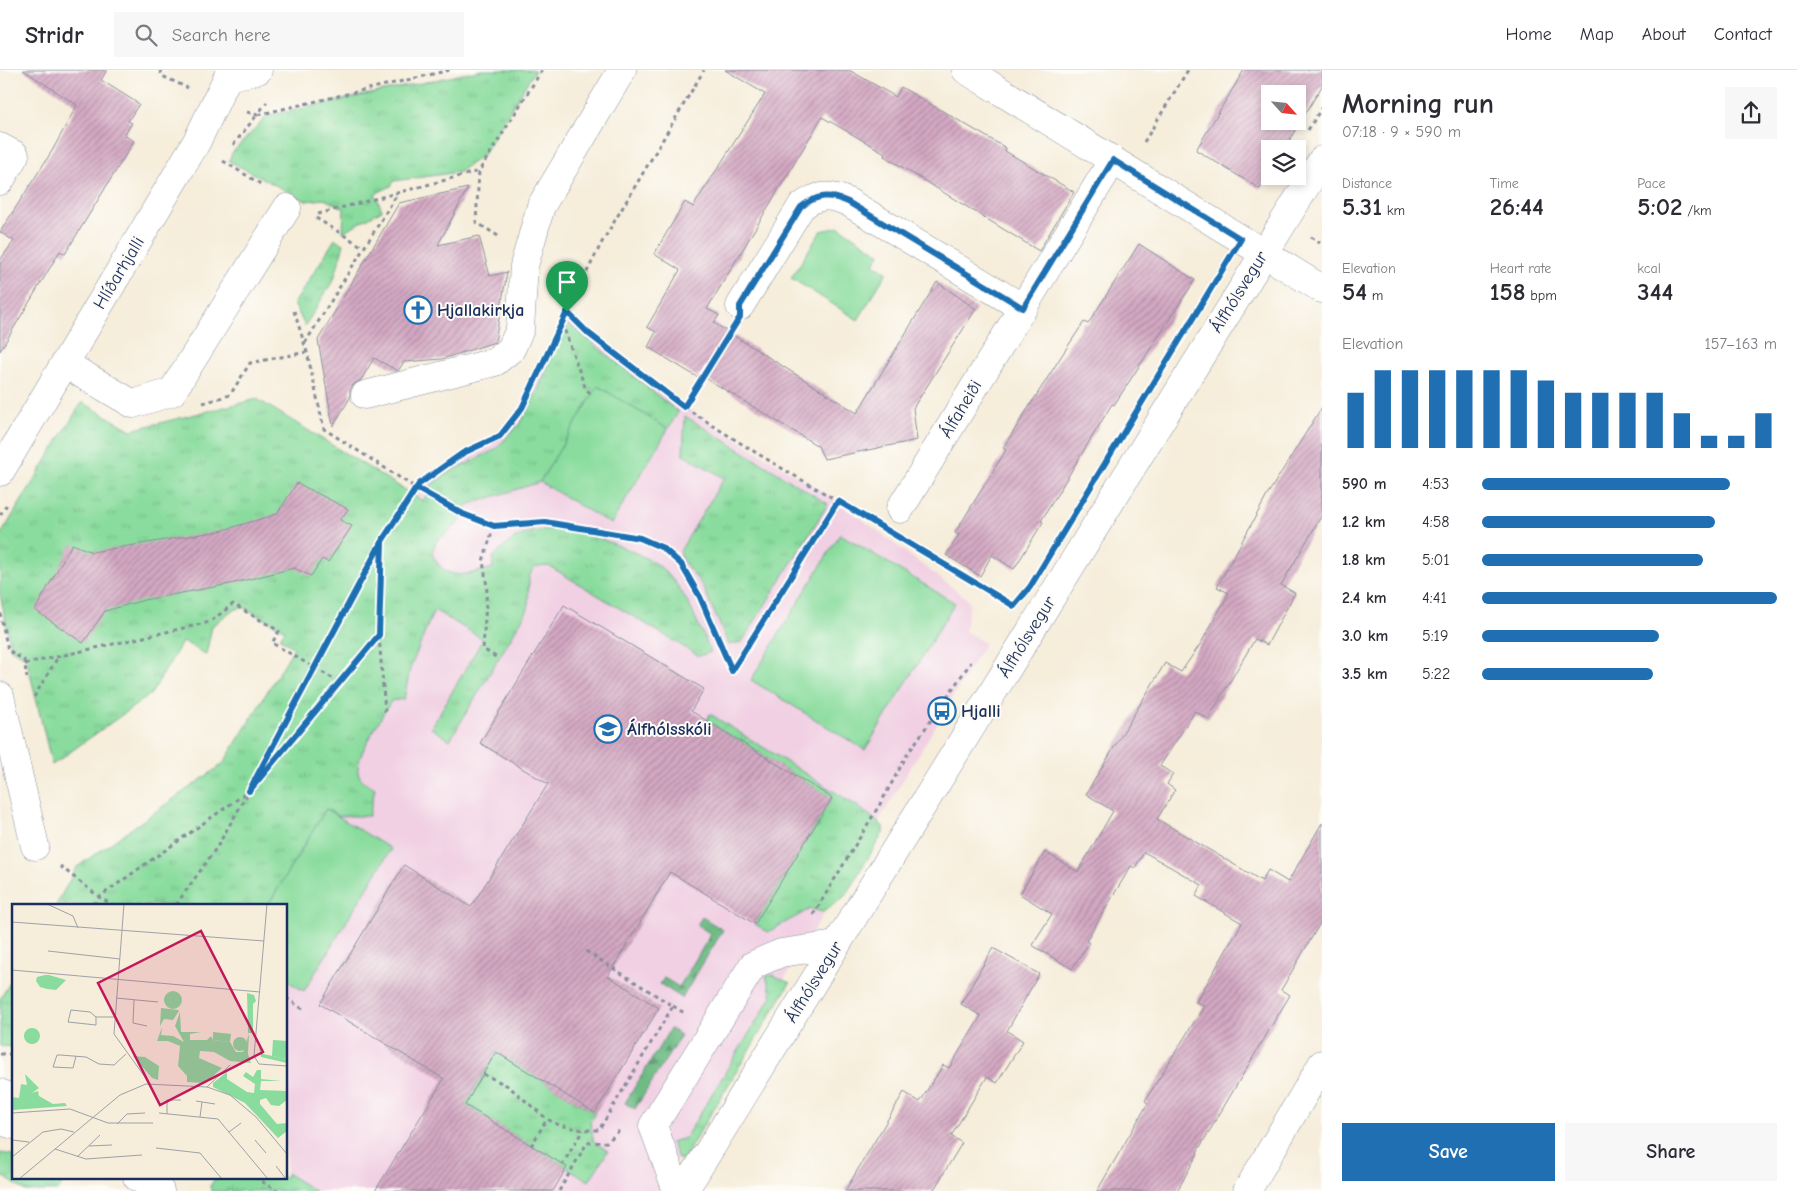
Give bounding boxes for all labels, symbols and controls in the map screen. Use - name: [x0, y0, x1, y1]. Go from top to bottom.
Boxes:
- search box: [114, 12, 464, 57]
- text: Stridr: [25, 21, 84, 49]
- icon: search: [132, 21, 160, 49]
- text: Search here: [172, 24, 271, 46]
- text: Home: [1505, 24, 1552, 45]
- text: Map: [1580, 24, 1614, 45]
- text: About: [1642, 24, 1686, 45]
- text: Contact: [1714, 24, 1772, 45]
- north arrow: [1261, 85, 1306, 130]
- map controls: [1261, 85, 1306, 185]
- button: share: [1725, 87, 1777, 139]
- text: Morning run: [1342, 88, 1494, 120]
- text: 07:18 · 9 × 590 m: [1342, 123, 1461, 141]
- button: layers: [1261, 140, 1306, 185]
- text: Distance: [1342, 175, 1392, 192]
- text: Time: [1490, 175, 1519, 192]
- text: Pace: [1637, 175, 1666, 192]
- text: 5.31: [1342, 192, 1382, 221]
- text: 26:44: [1490, 192, 1544, 221]
- text: 5:02: [1637, 192, 1683, 221]
- text: km: [1382, 202, 1405, 219]
- text: /km: [1683, 202, 1712, 219]
- street label: Hlíðarhjalli: [89, 233, 149, 313]
- street label: Álfhólsvegur: [1205, 246, 1273, 337]
- text: Elevation: [1342, 260, 1396, 277]
- text: Heart rate: [1490, 260, 1551, 277]
- text: kcal: [1637, 260, 1661, 277]
- pin: [546, 261, 588, 312]
- icon: arrive: [553, 268, 581, 296]
- text: 54: [1342, 277, 1367, 306]
- text: 158: [1490, 277, 1526, 306]
- text: 344: [1637, 277, 1673, 306]
- text: m: [1367, 287, 1383, 304]
- text: bpm: [1526, 287, 1557, 304]
- church icon: Hjallakirkja: [403, 295, 433, 325]
- place label: Hjallakirkja: [437, 300, 524, 321]
- text: Elevation: [1342, 335, 1403, 353]
- text: 157–163 m: [1704, 335, 1777, 353]
- street label: Álfaheiði: [935, 376, 986, 442]
- text: 590 m: [1342, 475, 1386, 493]
- text: 4:53: [1422, 475, 1449, 493]
- text: 1.2 km: [1342, 513, 1385, 531]
- text: 4:58: [1422, 513, 1450, 531]
- text: 1.8 km: [1342, 551, 1386, 569]
- text: 5:01: [1422, 551, 1450, 569]
- text: 2.4 km: [1342, 589, 1387, 607]
- text: 4:41: [1422, 589, 1447, 607]
- street label: Álfhólsvegur: [993, 591, 1061, 682]
- text: 3.0 km: [1342, 627, 1388, 645]
- text: 5:19: [1422, 627, 1448, 645]
- text: 3.5 km: [1342, 665, 1388, 683]
- text: 5:22: [1422, 665, 1450, 683]
- bus stop icon: Hjalli: [927, 696, 957, 726]
- place label: Hjalli: [961, 701, 1001, 722]
- school or university icon: Álfhólsskóli: [593, 714, 623, 744]
- place label: Álfhólsskóli: [627, 718, 712, 740]
- inset map: [12, 904, 288, 1178]
- street label: Álfhólsvegur: [780, 936, 848, 1027]
- button: Save: [1342, 1123, 1555, 1181]
- button: Share: [1565, 1123, 1777, 1181]

